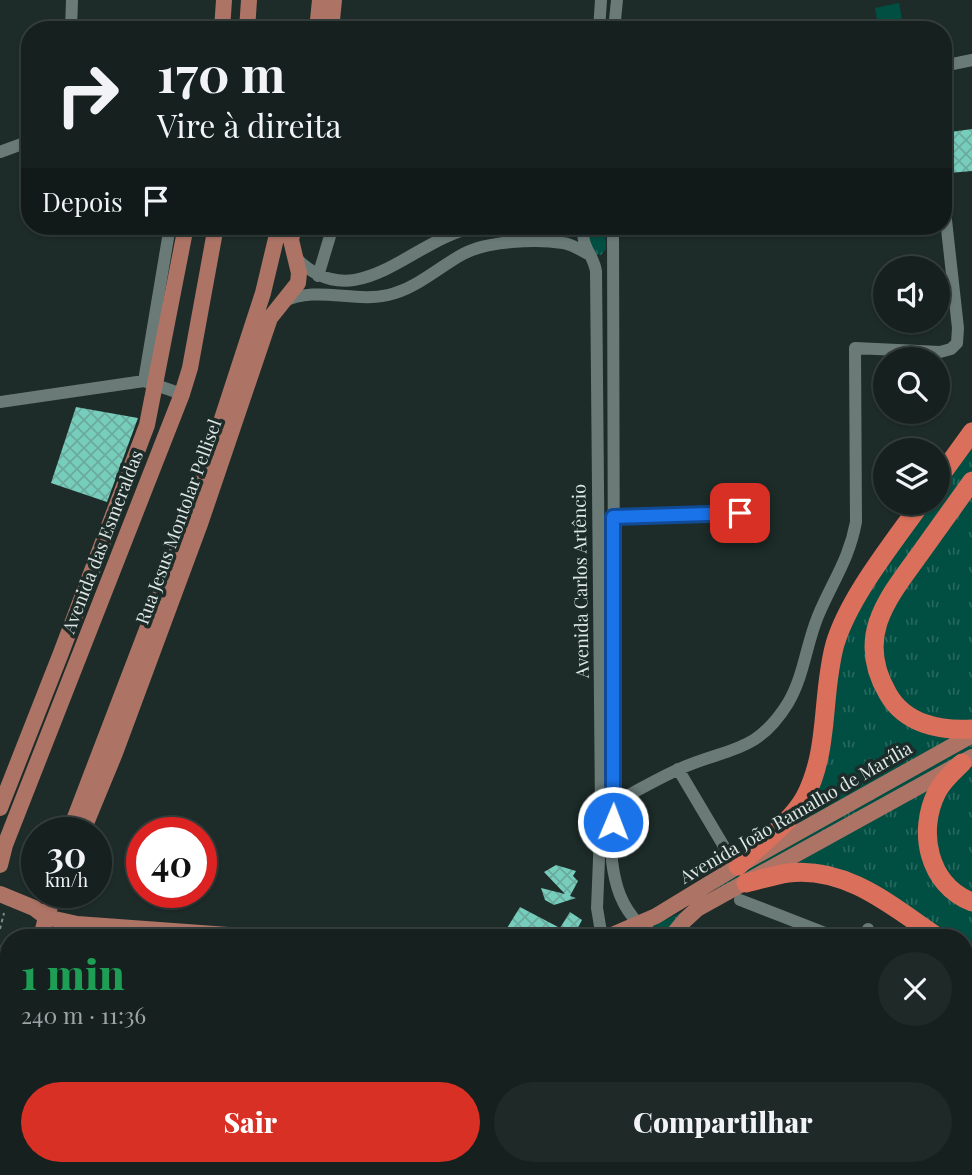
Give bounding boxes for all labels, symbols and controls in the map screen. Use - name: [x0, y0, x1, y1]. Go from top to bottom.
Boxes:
- text: 170 m: [157, 40, 285, 105]
- icon: right: [42, 49, 133, 140]
- text: Vire à direita: [157, 103, 341, 146]
- icon: arrive: [137, 182, 175, 220]
- text: Depois: [42, 184, 123, 219]
- map controls: [873, 256, 950, 515]
- button: sound: [873, 256, 950, 333]
- button: search: [873, 347, 950, 424]
- street label: Rua Jesus Montolar Pellisel: [130, 416, 226, 628]
- button: layers: [873, 438, 950, 515]
- street label: Avenida das Esmeraldas: [56, 447, 148, 638]
- pin: [710, 483, 770, 543]
- street label: Avenida Carlos Artêncio: [566, 484, 594, 679]
- icon: arrive: [721, 494, 759, 532]
- street label: Avenida João Ramalho de Marília: [674, 736, 916, 889]
- position arrow: [576, 785, 650, 859]
- speed limit sign: 40: [126, 817, 217, 908]
- text: 30: [47, 830, 86, 877]
- text: km/h: [45, 868, 88, 892]
- text: 1 min: [21, 945, 125, 1001]
- button: close: [878, 952, 952, 1026]
- text: 240 m · 11:36: [21, 999, 146, 1030]
- button: Sair: [21, 1082, 480, 1162]
- button: Compartilhar: [494, 1082, 952, 1162]

